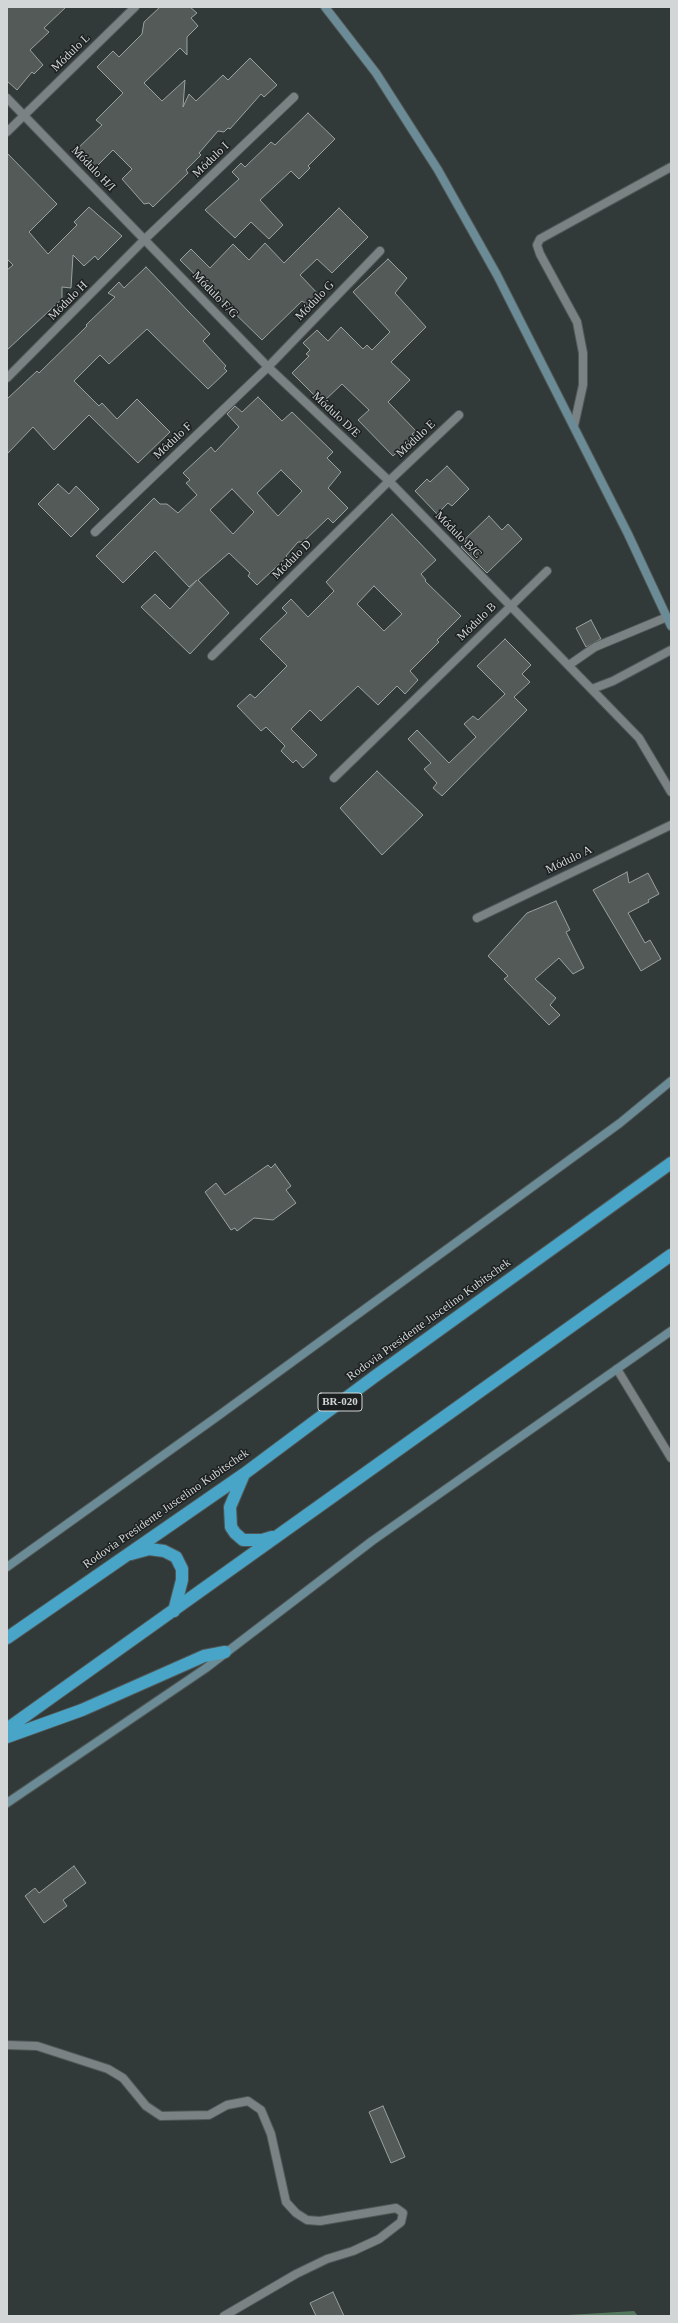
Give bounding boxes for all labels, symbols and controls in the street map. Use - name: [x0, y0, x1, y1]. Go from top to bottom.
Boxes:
- street label: Módulo L: [49, 31, 93, 75]
- street label: Módulo I: [190, 139, 232, 181]
- street label: Módulo H/I: [68, 143, 118, 195]
- street label: Módulo F/G: [189, 269, 241, 321]
- street label: Módulo H: [45, 278, 91, 324]
- street label: Módulo G: [293, 278, 337, 324]
- street label: Módulo D/E: [309, 389, 363, 441]
- street label: Módulo E: [393, 417, 439, 461]
- street label: Módulo F: [151, 419, 195, 463]
- street label: Módulo B/C: [432, 509, 484, 561]
- street label: Módulo D: [269, 537, 315, 583]
- street label: Módulo B: [454, 600, 500, 644]
- street label: Módulo A: [544, 843, 594, 877]
- street label: Rodovia Presidente Juscelino Kubitschek: [344, 1256, 514, 1384]
- road number: BR-020: [318, 1393, 362, 1411]
- street label: Rodovia Presidente Juscelino Kubitschek: [80, 1446, 252, 1572]

